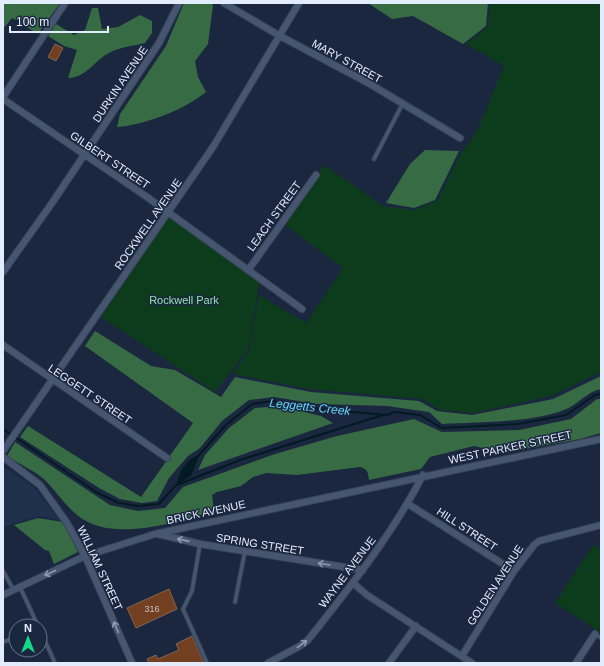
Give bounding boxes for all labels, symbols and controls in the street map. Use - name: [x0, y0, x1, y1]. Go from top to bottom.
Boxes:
- scale bar: [10, 8, 108, 34]
- text: 100 m: [16, 15, 49, 29]
- street label: MARY STREET: [310, 37, 384, 85]
- street label: DURKIN AVENUE: [90, 44, 150, 124]
- street label: GILBERT STREET: [68, 129, 152, 191]
- street label: ROCKWELL AVENUE: [112, 176, 184, 272]
- street label: LEACH STREET: [245, 179, 303, 253]
- park label: Rockwell Park: [149, 294, 219, 306]
- street label: LEGGETT STREET: [46, 362, 134, 426]
- water label: Leggetts Creek: [269, 396, 352, 418]
- street label: WEST PARKER STREET: [447, 428, 573, 466]
- street label: BRICK AVENUE: [165, 498, 247, 526]
- street label: HILL STREET: [435, 505, 500, 553]
- street label: WILLIAM STREET: [75, 524, 125, 612]
- street label: SPRING STREET: [215, 531, 305, 557]
- street label: WAYNE AVENUE: [316, 534, 378, 610]
- one-way arrow: [176, 536, 189, 544]
- street label: GOLDEN AVENUE: [465, 543, 525, 627]
- one-way arrow: [318, 560, 331, 568]
- one-way arrow: [44, 570, 56, 577]
- house number: 316: [144, 604, 160, 614]
- north arrow: [8, 618, 48, 658]
- text: N: [24, 622, 32, 634]
- one-way arrow: [112, 622, 120, 634]
- one-way arrow: [297, 640, 308, 648]

